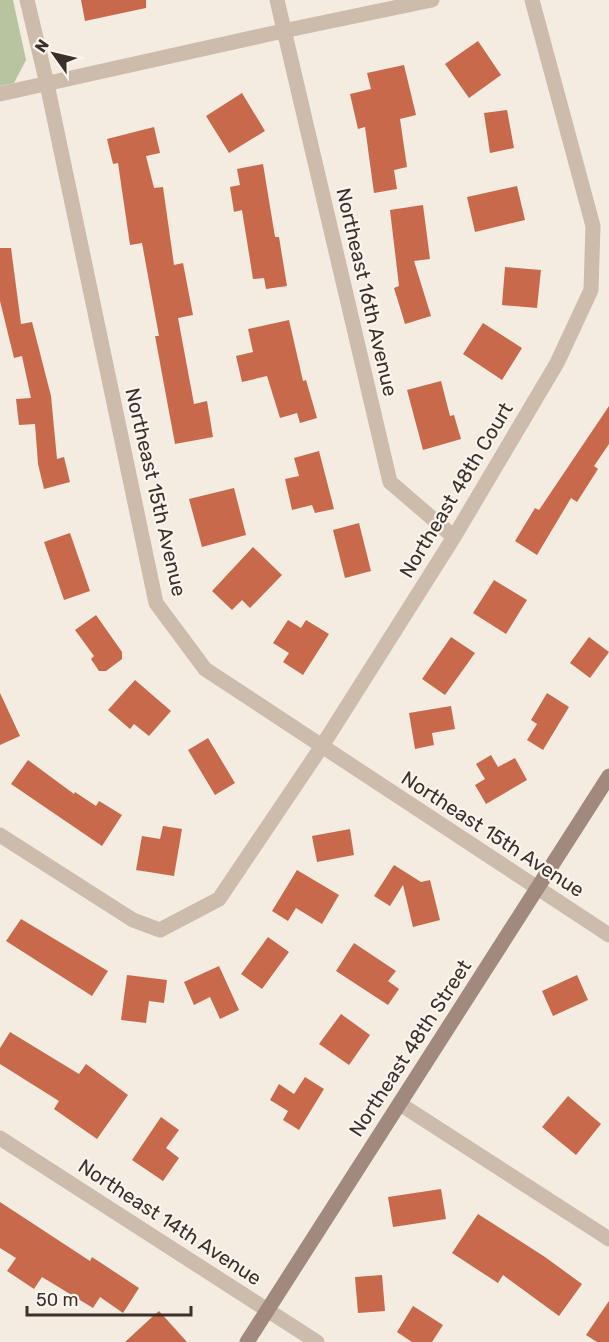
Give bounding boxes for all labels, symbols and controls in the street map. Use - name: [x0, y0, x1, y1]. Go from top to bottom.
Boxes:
- north arrow: [24, 24, 84, 84]
- text: N: [31, 36, 53, 56]
- street label: Northeast 16th Avenue: [331, 185, 403, 399]
- street label: Northeast 15th Avenue: [120, 386, 192, 598]
- street label: Northeast 48th Court: [394, 398, 518, 582]
- street label: Northeast 15th Avenue: [397, 766, 589, 902]
- street label: Northeast 48th Street: [344, 955, 476, 1141]
- street label: Northeast 14th Avenue: [74, 1154, 266, 1290]
- scale bar: [27, 1279, 190, 1317]
- text: 50 m: [36, 1289, 79, 1311]

